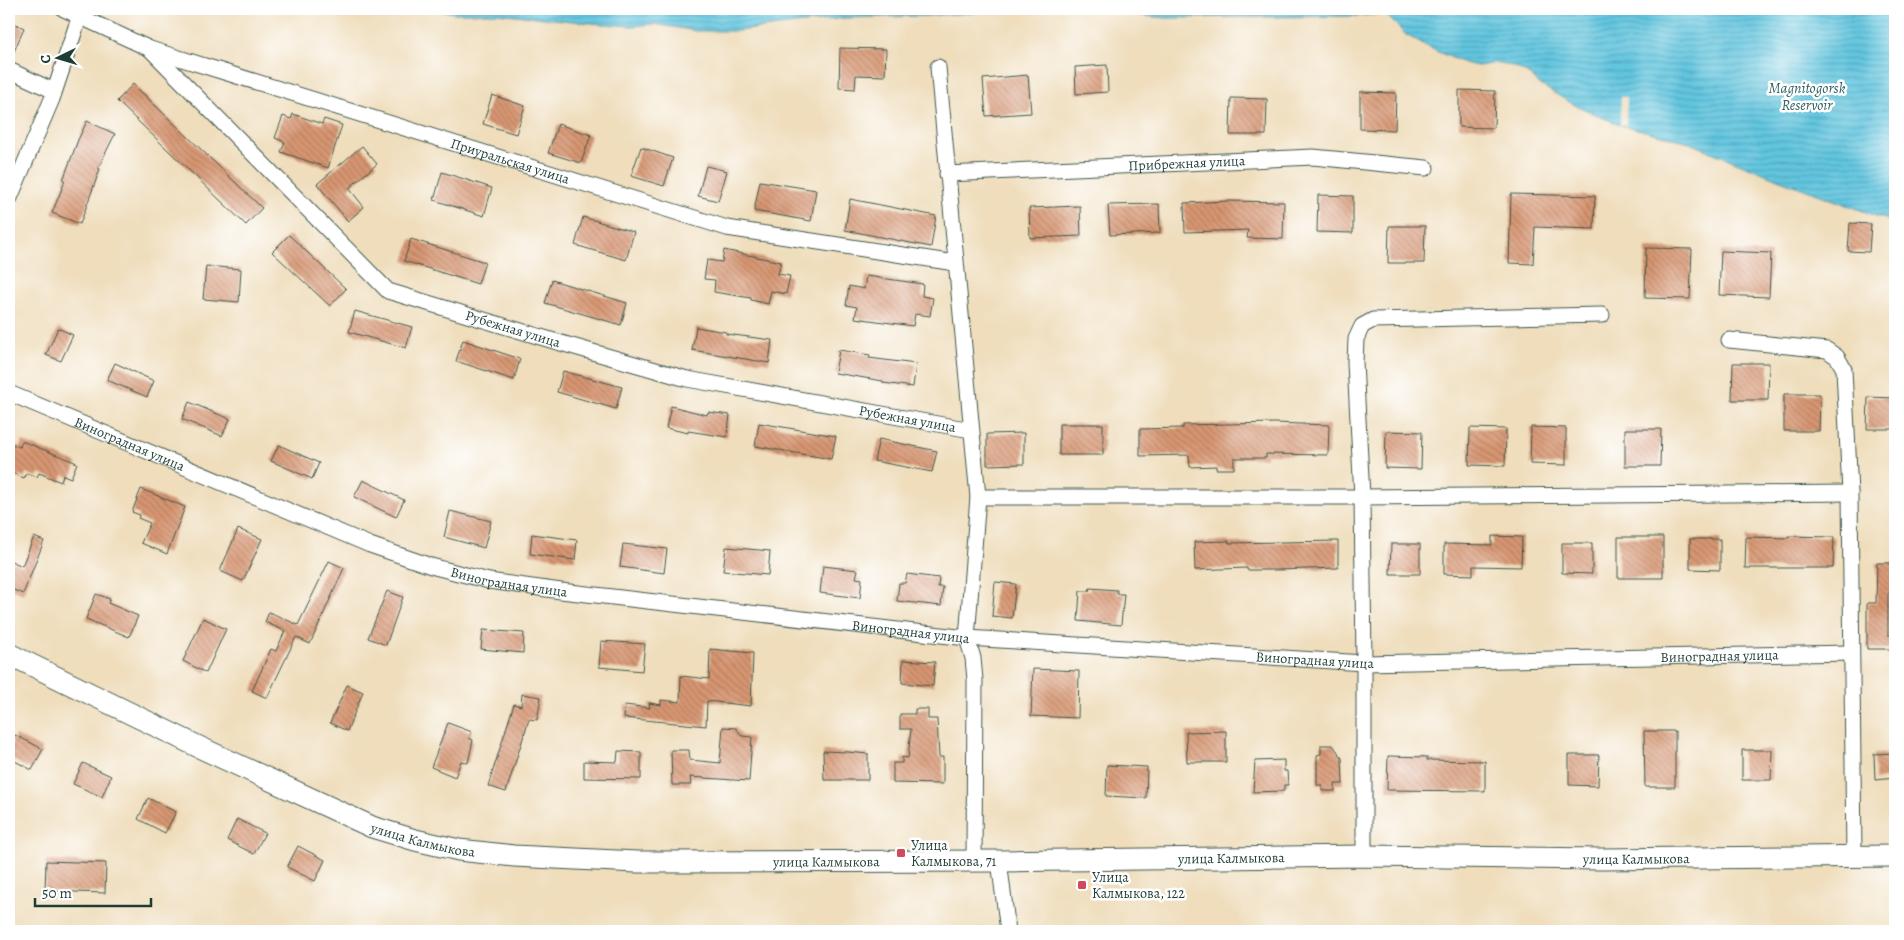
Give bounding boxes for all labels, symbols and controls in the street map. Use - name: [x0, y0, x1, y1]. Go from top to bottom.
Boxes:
- north arrow: [32, 32, 82, 82]
- text: С: [36, 54, 55, 64]
- water label: Magnitogorsk Reservoir: [1769, 78, 1846, 115]
- street label: Приуральская улица: [448, 134, 572, 189]
- street label: Прибрежная улица: [1128, 151, 1246, 176]
- street label: Рубежная улица: [463, 306, 563, 352]
- street label: Рубежная улица: [857, 401, 958, 437]
- street label: Виноградная улица: [71, 413, 188, 476]
- street label: Виноградная улица: [449, 562, 569, 602]
- street label: Виноградная улица: [851, 616, 971, 648]
- street label: Виноградная улица: [1660, 645, 1779, 667]
- street label: Виноградная улица: [1255, 647, 1375, 673]
- street label: улица Калмыкова: [368, 818, 477, 862]
- place label: Улица Калмыкова, 71: [911, 836, 997, 871]
- marker: Улица Калмыкова, 71: [895, 847, 907, 859]
- street label: улица Калмыкова: [1177, 848, 1285, 869]
- street label: улица Калмыкова: [1582, 849, 1690, 869]
- street label: улица Калмыкова: [772, 852, 880, 872]
- place label: Улица Калмыкова, 122: [1092, 868, 1185, 903]
- scale bar: [35, 875, 151, 907]
- marker: Улица Калмыкова, 122: [1076, 879, 1088, 891]
- text: 50 m: [42, 883, 72, 903]

